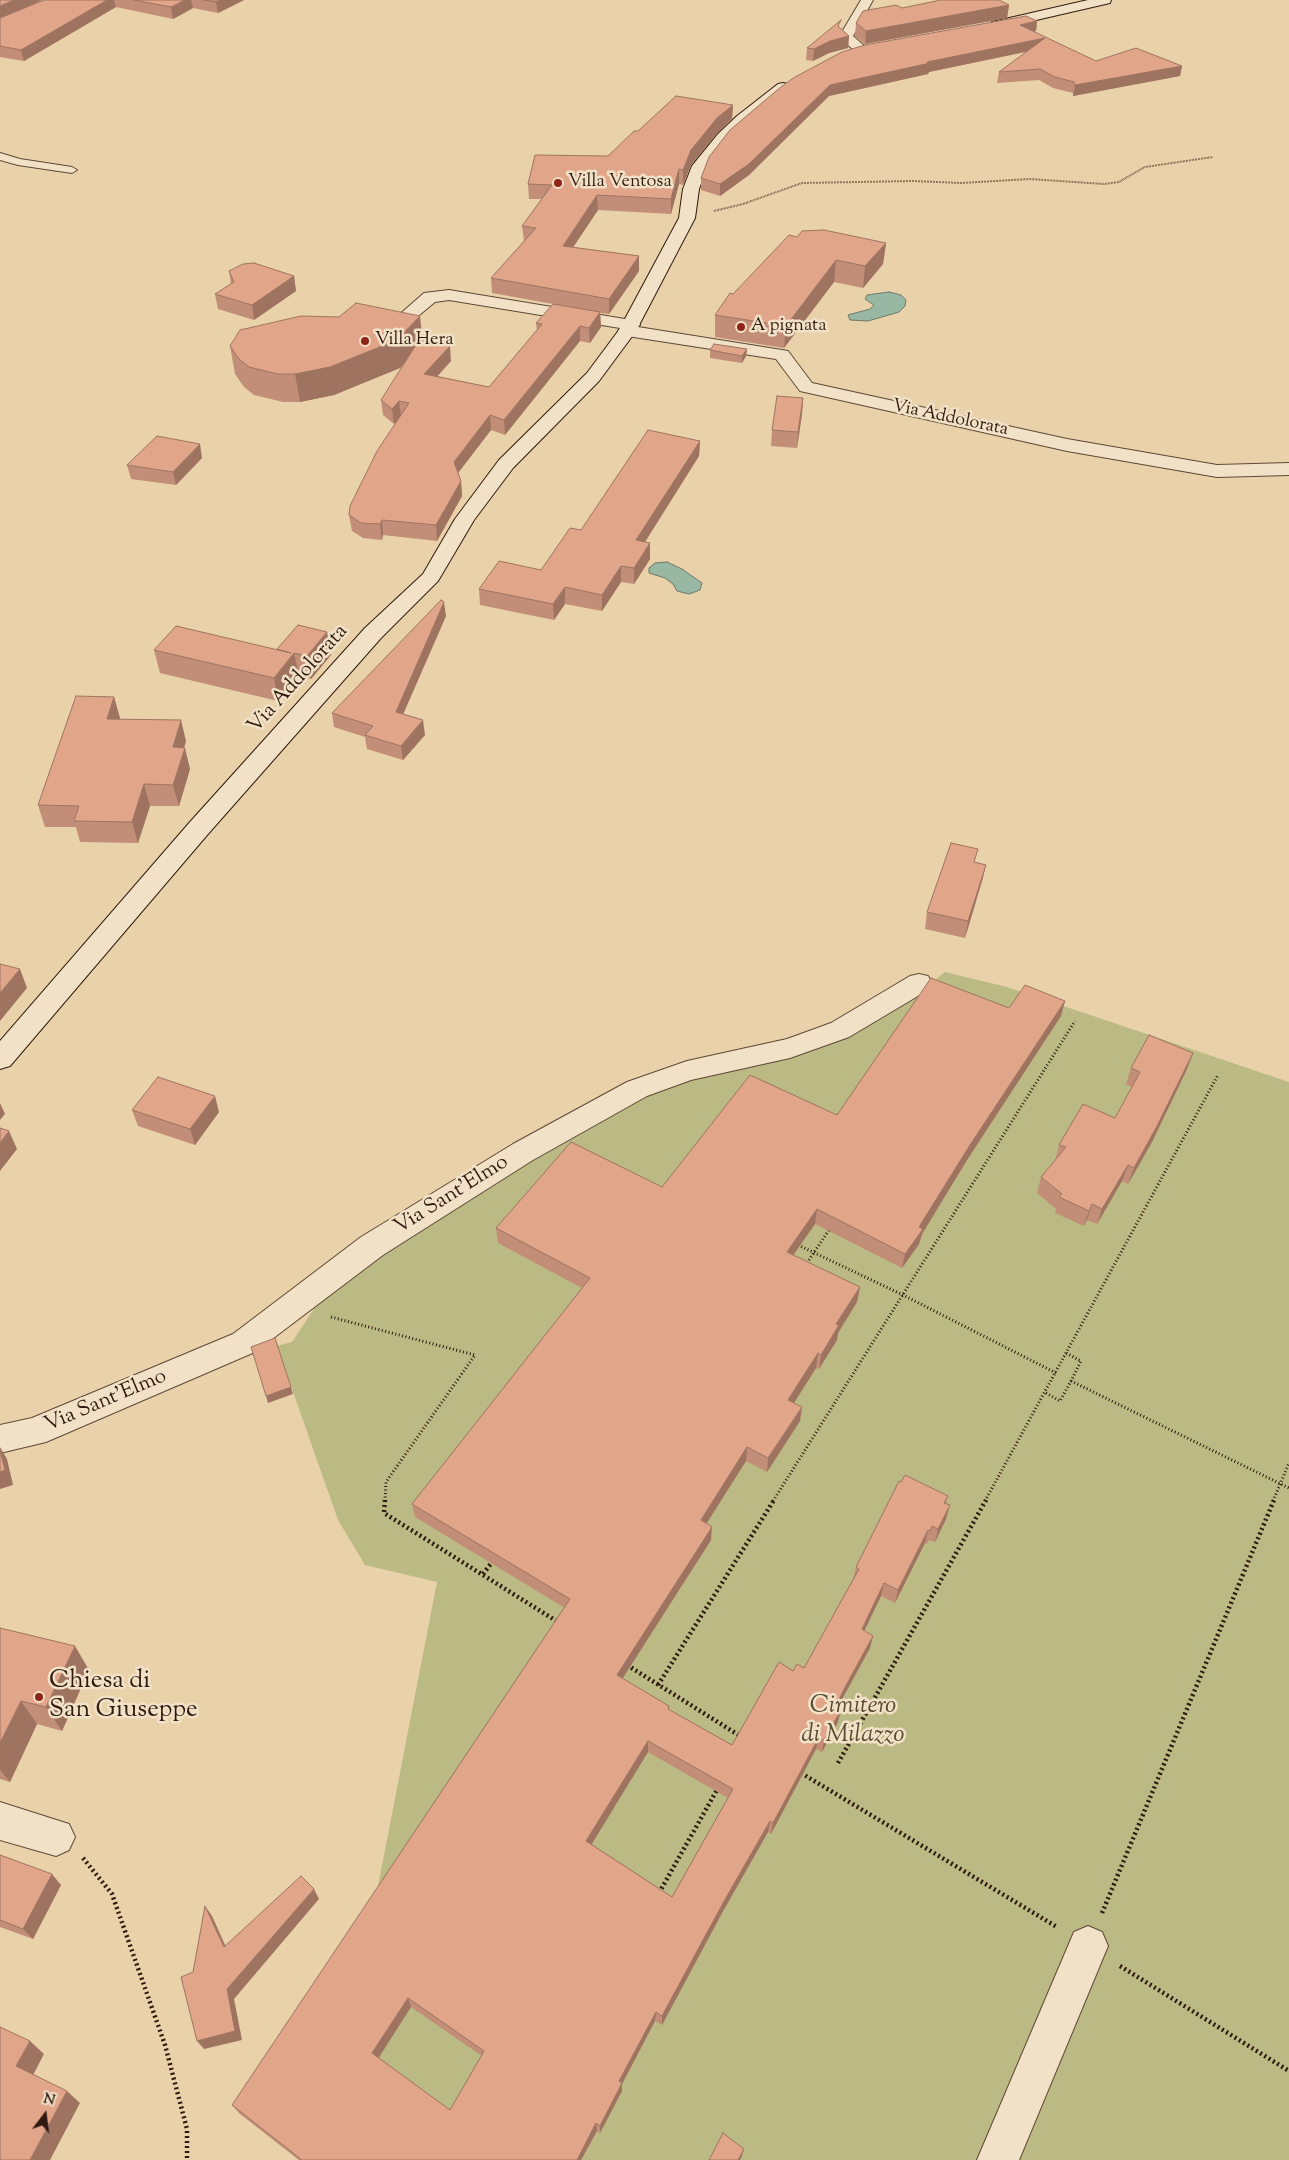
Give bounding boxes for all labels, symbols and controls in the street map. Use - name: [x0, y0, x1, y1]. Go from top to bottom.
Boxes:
- place label: Villa Ventosa: [568, 172, 672, 194]
- marker: Villa Ventosa: [552, 177, 564, 189]
- place label: A pignata: [751, 316, 826, 338]
- marker: A pignata: [735, 321, 747, 333]
- place label: Villa Hera: [375, 330, 453, 352]
- marker: Villa Hera: [359, 335, 371, 347]
- street label: Via Addolorata: [890, 396, 1010, 442]
- street label: Via Addolorata: [244, 620, 354, 740]
- street label: Via Sant'Elmo: [390, 1151, 514, 1241]
- street label: Via Sant'Elmo: [41, 1365, 171, 1439]
- place label: Chiesa di San Giuseppe: [49, 1668, 198, 1727]
- marker: Chiesa di San Giuseppe: [33, 1691, 45, 1703]
- park label: Cimitero di Milazzo: [801, 1693, 905, 1752]
- text: N: [41, 2089, 57, 2112]
- north arrow: [20, 2090, 70, 2140]

